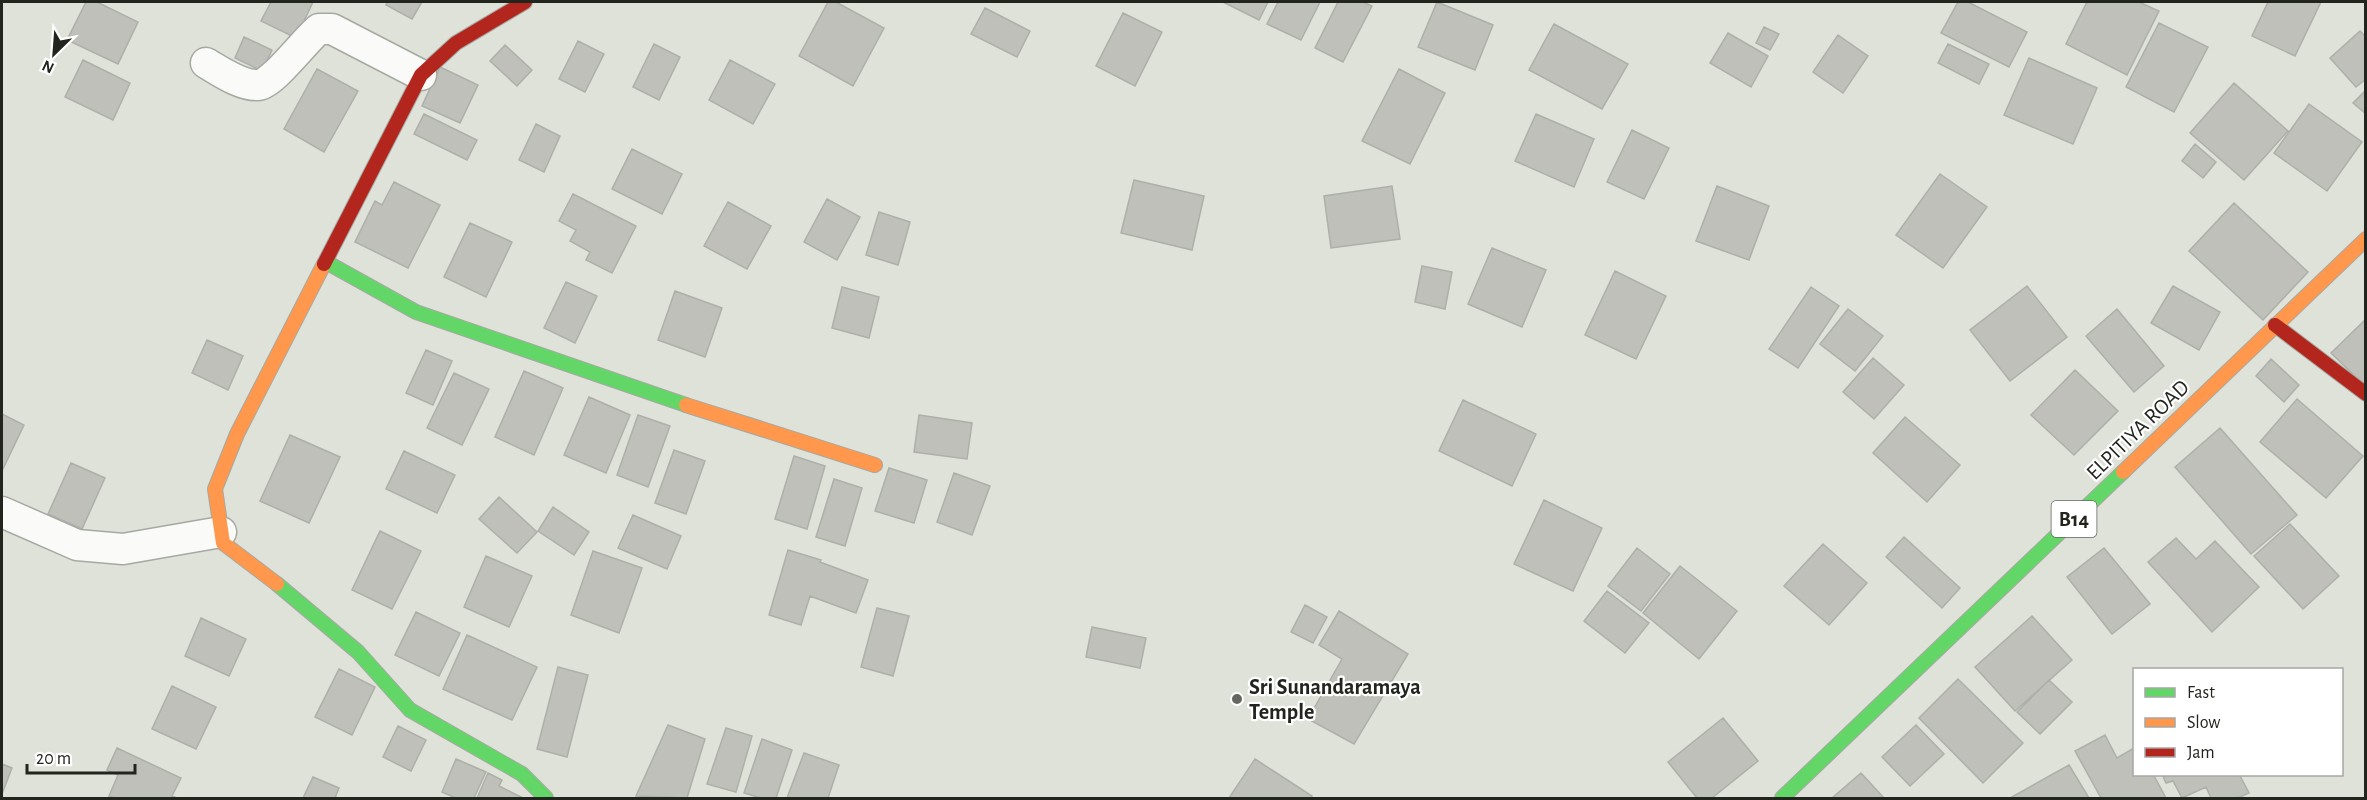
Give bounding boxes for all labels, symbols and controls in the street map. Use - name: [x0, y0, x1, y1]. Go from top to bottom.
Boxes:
- north arrow: [24, 24, 84, 84]
- text: N: [40, 57, 57, 76]
- street label: ELPITIYA ROAD: [2082, 376, 2193, 484]
- road number: B14: [2052, 501, 2096, 537]
- legend: [2133, 668, 2343, 776]
- place label: Sri Sunandaramaya Temple: [1249, 676, 1421, 723]
- text: Fast: [2187, 684, 2215, 702]
- marker: Sri Sunandaramaya Temple: [1230, 692, 1244, 706]
- text: Slow: [2187, 714, 2220, 732]
- scale bar: [27, 737, 135, 775]
- text: Jam: [2187, 744, 2215, 762]
- text: 20 m: [36, 750, 71, 768]

